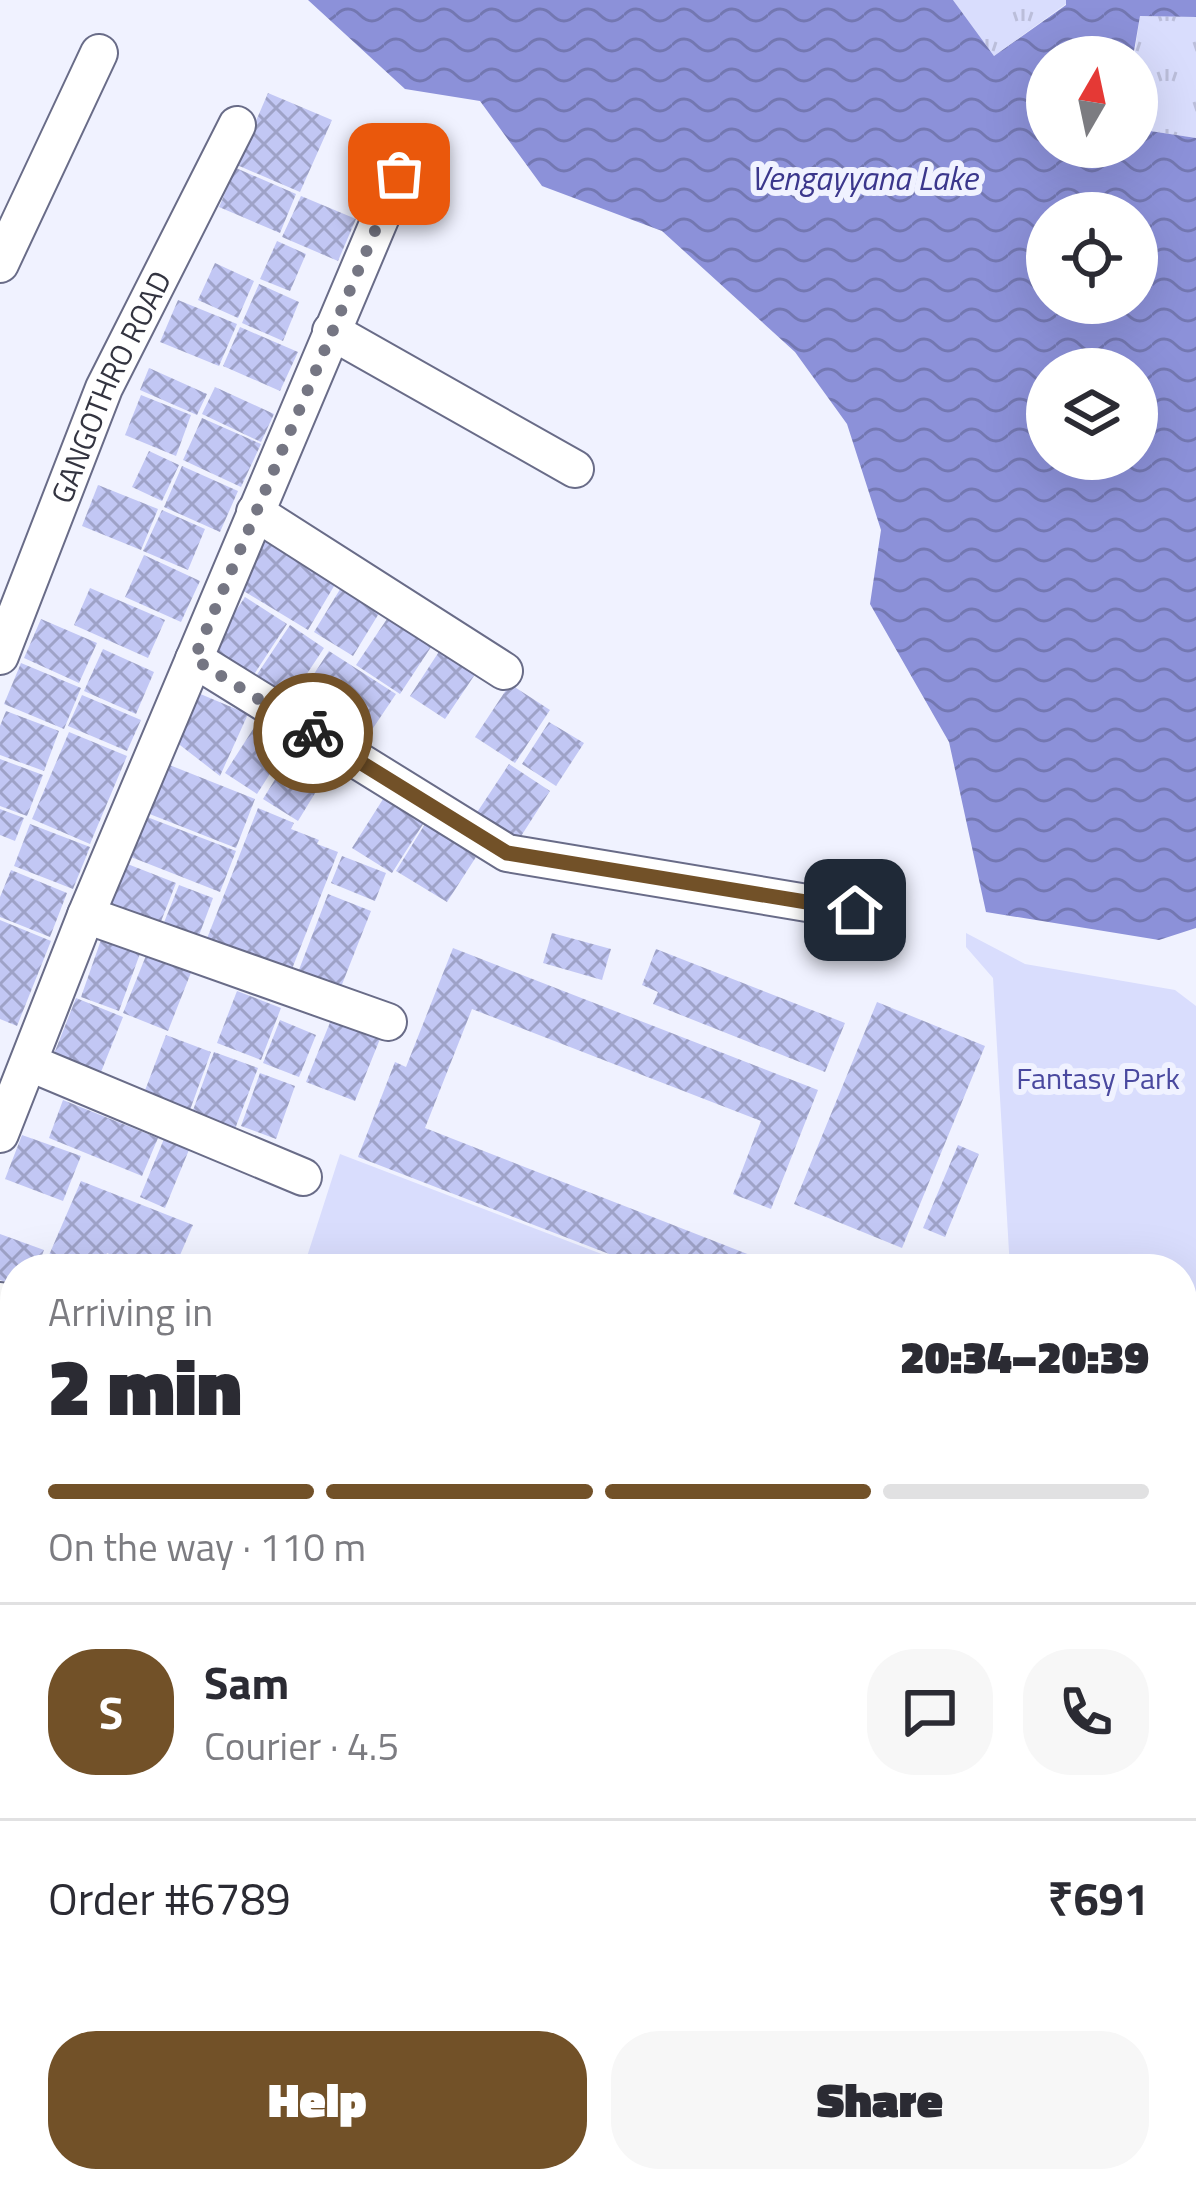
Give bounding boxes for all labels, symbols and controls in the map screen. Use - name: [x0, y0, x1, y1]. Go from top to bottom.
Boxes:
- north arrow: [1026, 36, 1158, 168]
- map controls: [1026, 36, 1158, 480]
- pin: [348, 123, 450, 225]
- icon: bag: [366, 141, 432, 207]
- water label: Vengayyana Lake: [751, 153, 979, 203]
- button: locate: [1026, 192, 1158, 324]
- street label: GANGOTHRO ROAD: [39, 263, 183, 510]
- button: layers: [1026, 348, 1158, 480]
- courier: [253, 673, 373, 793]
- icon: bike: [280, 700, 346, 766]
- pin: [804, 859, 906, 961]
- icon: home: [822, 877, 888, 943]
- park label: Fantasy Park: [1016, 1055, 1180, 1101]
- text: Arriving in: [48, 1282, 213, 1341]
- text: 20:34–20:39: [900, 1322, 1149, 1390]
- text: 2 min: [48, 1327, 242, 1445]
- text: On the way · 110 m: [48, 1517, 366, 1576]
- text: Sam: [204, 1648, 289, 1716]
- button: chat: [867, 1649, 993, 1775]
- button: phone: [1023, 1649, 1149, 1775]
- text: S: [99, 1678, 123, 1746]
- text: Courier · 4.5: [204, 1716, 399, 1775]
- text: Order #6789: [48, 1864, 291, 1932]
- text: ₹691: [1048, 1864, 1149, 1932]
- button: Help: [48, 2031, 587, 2169]
- button: Share: [611, 2031, 1149, 2169]

